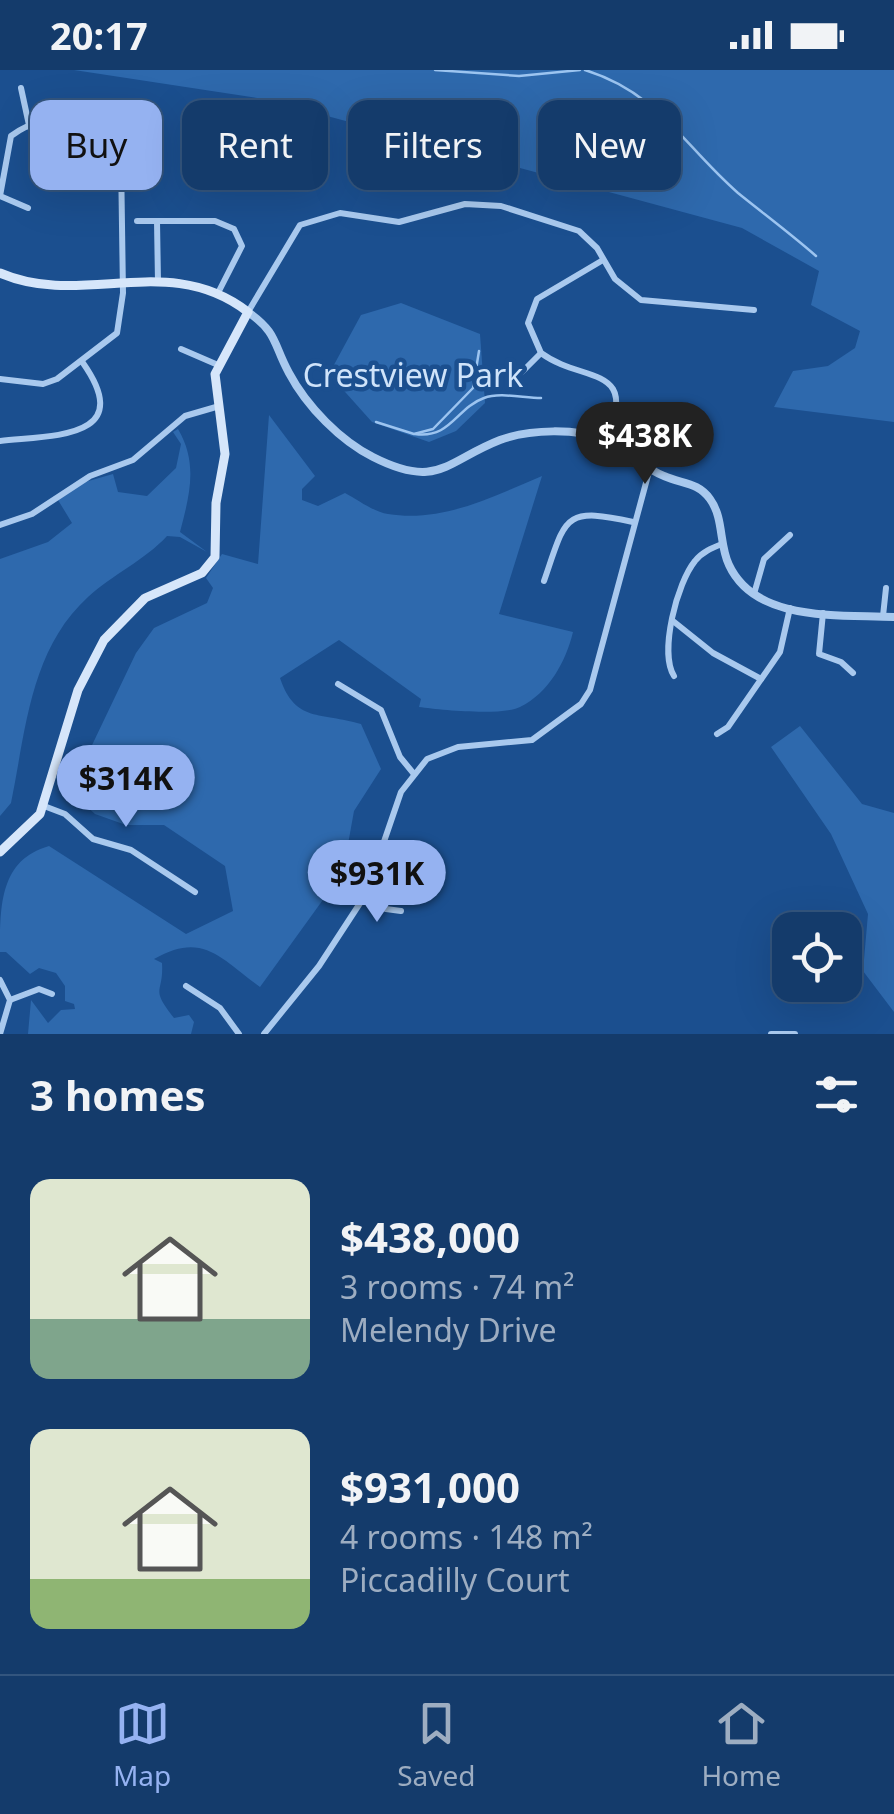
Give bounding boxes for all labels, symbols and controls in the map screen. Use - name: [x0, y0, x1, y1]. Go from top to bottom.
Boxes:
- text: 20:17: [50, 9, 148, 61]
- chip: Buy: [30, 100, 162, 190]
- chip: Rent: [182, 100, 328, 190]
- chip: Filters: [348, 100, 518, 190]
- chip: New: [538, 100, 681, 190]
- park label: Crestview Park: [303, 353, 523, 396]
- pin: $438K: [575, 402, 715, 487]
- text: $438K: [598, 413, 692, 456]
- pin: $314K: [56, 745, 196, 830]
- text: $314K: [79, 756, 173, 799]
- pin: $931K: [307, 840, 447, 925]
- text: $931K: [330, 851, 424, 894]
- map controls: [772, 912, 862, 1002]
- button: locate: [772, 912, 862, 1002]
- text: 3 homes: [30, 1066, 206, 1123]
- icon: filters: [809, 1067, 864, 1122]
- text: $438,000: [340, 1208, 520, 1265]
- icon: home: [110, 1219, 230, 1339]
- text: 3 rooms · 74 m²: [340, 1265, 574, 1308]
- text: Melendy Drive: [340, 1308, 557, 1351]
- text: $931,000: [340, 1458, 520, 1515]
- icon: home: [110, 1469, 230, 1589]
- text: 4 rooms · 148 m²: [340, 1515, 593, 1558]
- text: Piccadilly Court: [340, 1558, 570, 1601]
- tab: Map: [113, 1696, 171, 1794]
- tab: Saved: [397, 1696, 475, 1794]
- tab: Home: [701, 1696, 781, 1794]

